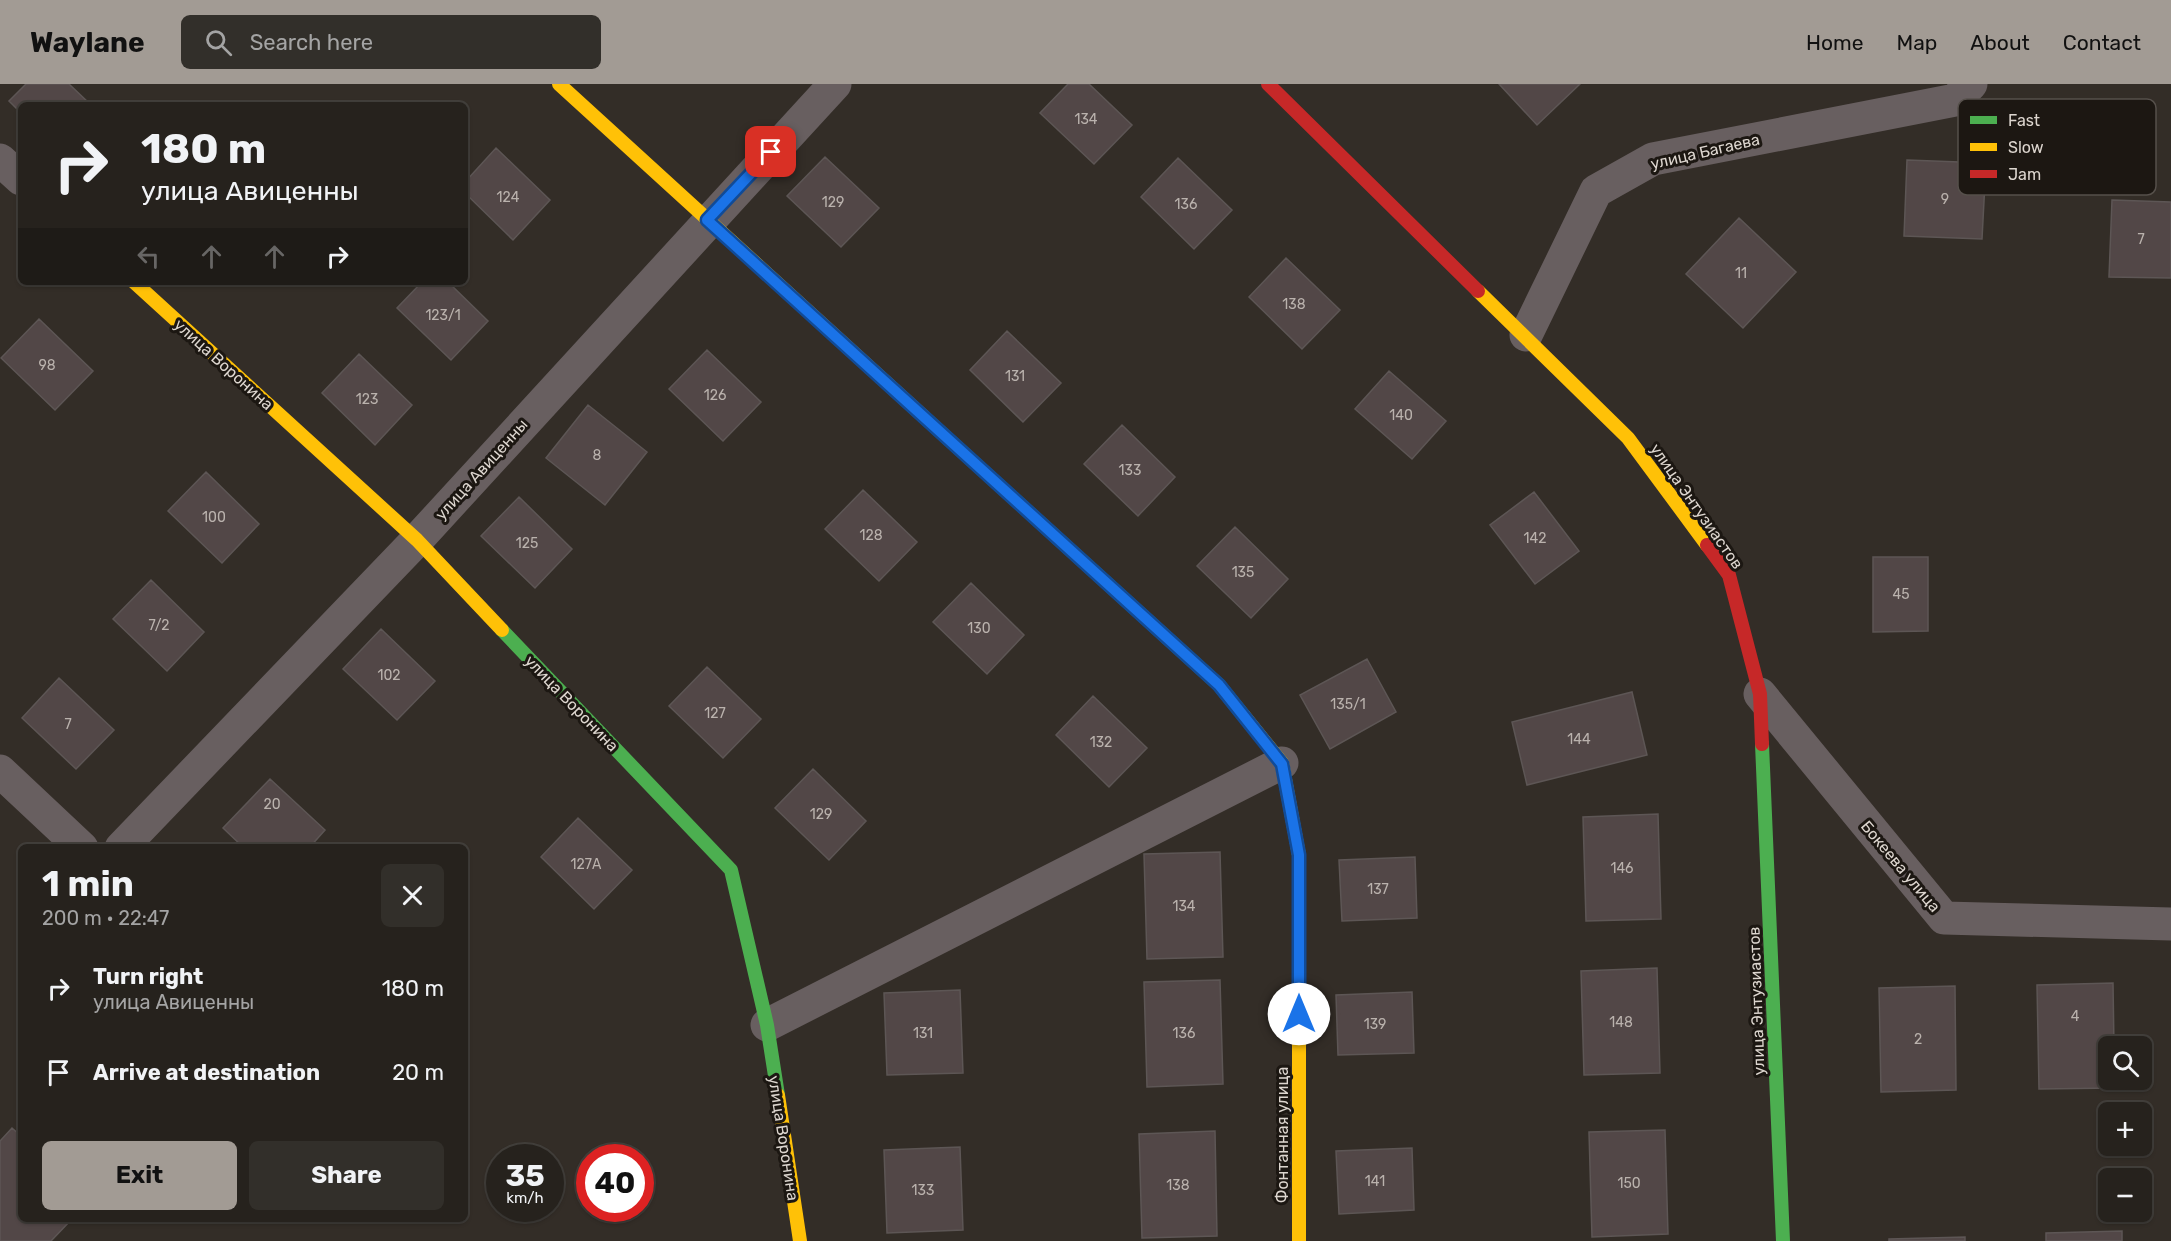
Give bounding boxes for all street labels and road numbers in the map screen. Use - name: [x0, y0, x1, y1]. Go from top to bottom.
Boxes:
- street label: улица Багаева: [1649, 130, 1762, 173]
- street label: улица Воронина: [170, 315, 277, 414]
- street label: улица Авиценны: [431, 415, 532, 524]
- street label: улица Энтузиастов: [1646, 440, 1747, 573]
- street label: улица Воронина: [521, 651, 622, 755]
- street label: Бокеева улица: [1857, 817, 1944, 916]
- street label: улица Энтузиастов: [1744, 926, 1769, 1076]
- street label: Фонтанная улица: [1273, 1067, 1292, 1203]
- street label: улица Воронина: [764, 1074, 803, 1202]

